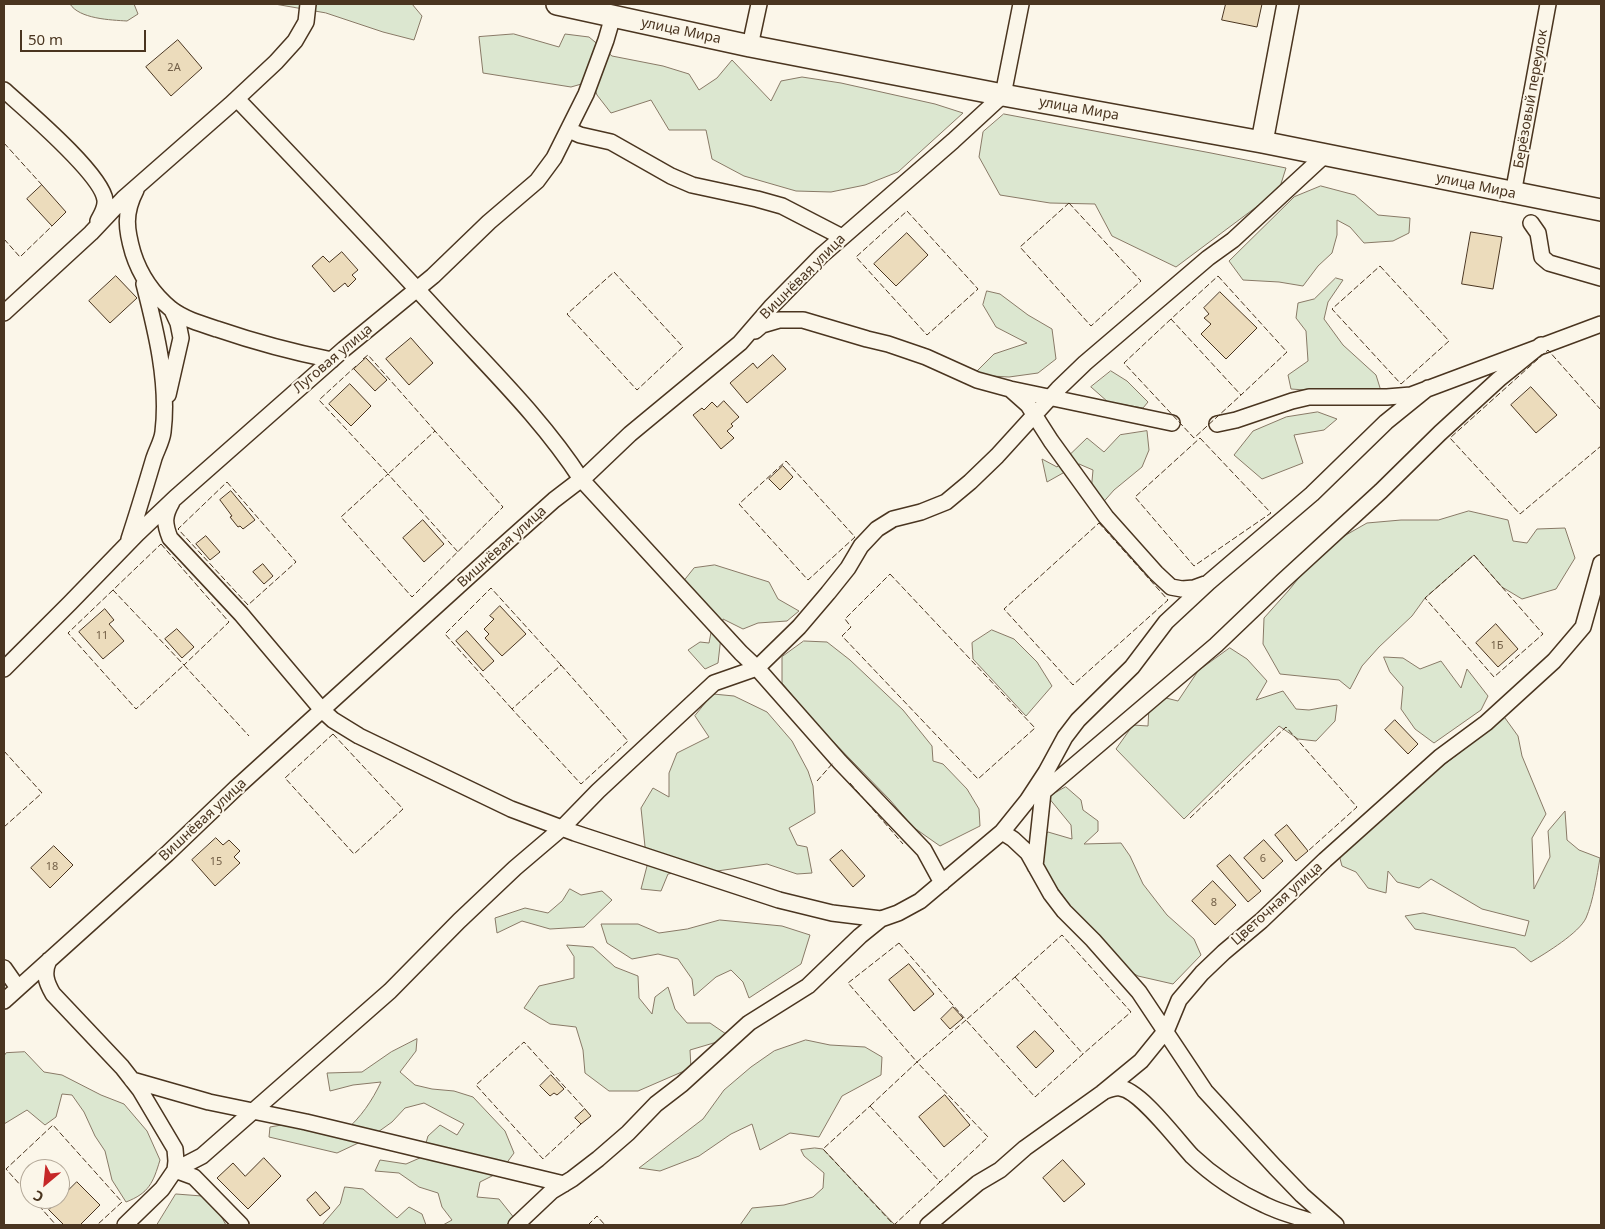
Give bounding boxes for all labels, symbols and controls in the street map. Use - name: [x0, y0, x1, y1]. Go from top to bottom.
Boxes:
- street label: улица Мира: [640, 14, 722, 48]
- scale bar: [22, 20, 149, 52]
- street label: Берёзовый переулок: [1510, 28, 1552, 170]
- text: 50 m: [28, 29, 63, 49]
- house number: 2А: [167, 61, 181, 75]
- street label: улица Мира: [1038, 94, 1120, 124]
- street label: улица Мира: [1435, 169, 1517, 203]
- street label: Вишнёвая улица: [757, 231, 849, 323]
- street label: Луговая улица: [290, 321, 376, 397]
- street label: Вишнёвая улица: [454, 503, 550, 591]
- house number: 11: [96, 629, 108, 643]
- house number: 1Б: [1490, 639, 1504, 653]
- street label: Вишнёвая улица: [156, 775, 250, 865]
- house number: 6: [1260, 852, 1266, 866]
- house number: 15: [210, 855, 222, 869]
- street label: Цветочная улица: [1228, 859, 1326, 949]
- house number: 18: [46, 860, 58, 874]
- house number: 8: [1211, 896, 1217, 910]
- north arrow: [20, 1159, 70, 1209]
- text: С: [30, 1186, 47, 1207]

